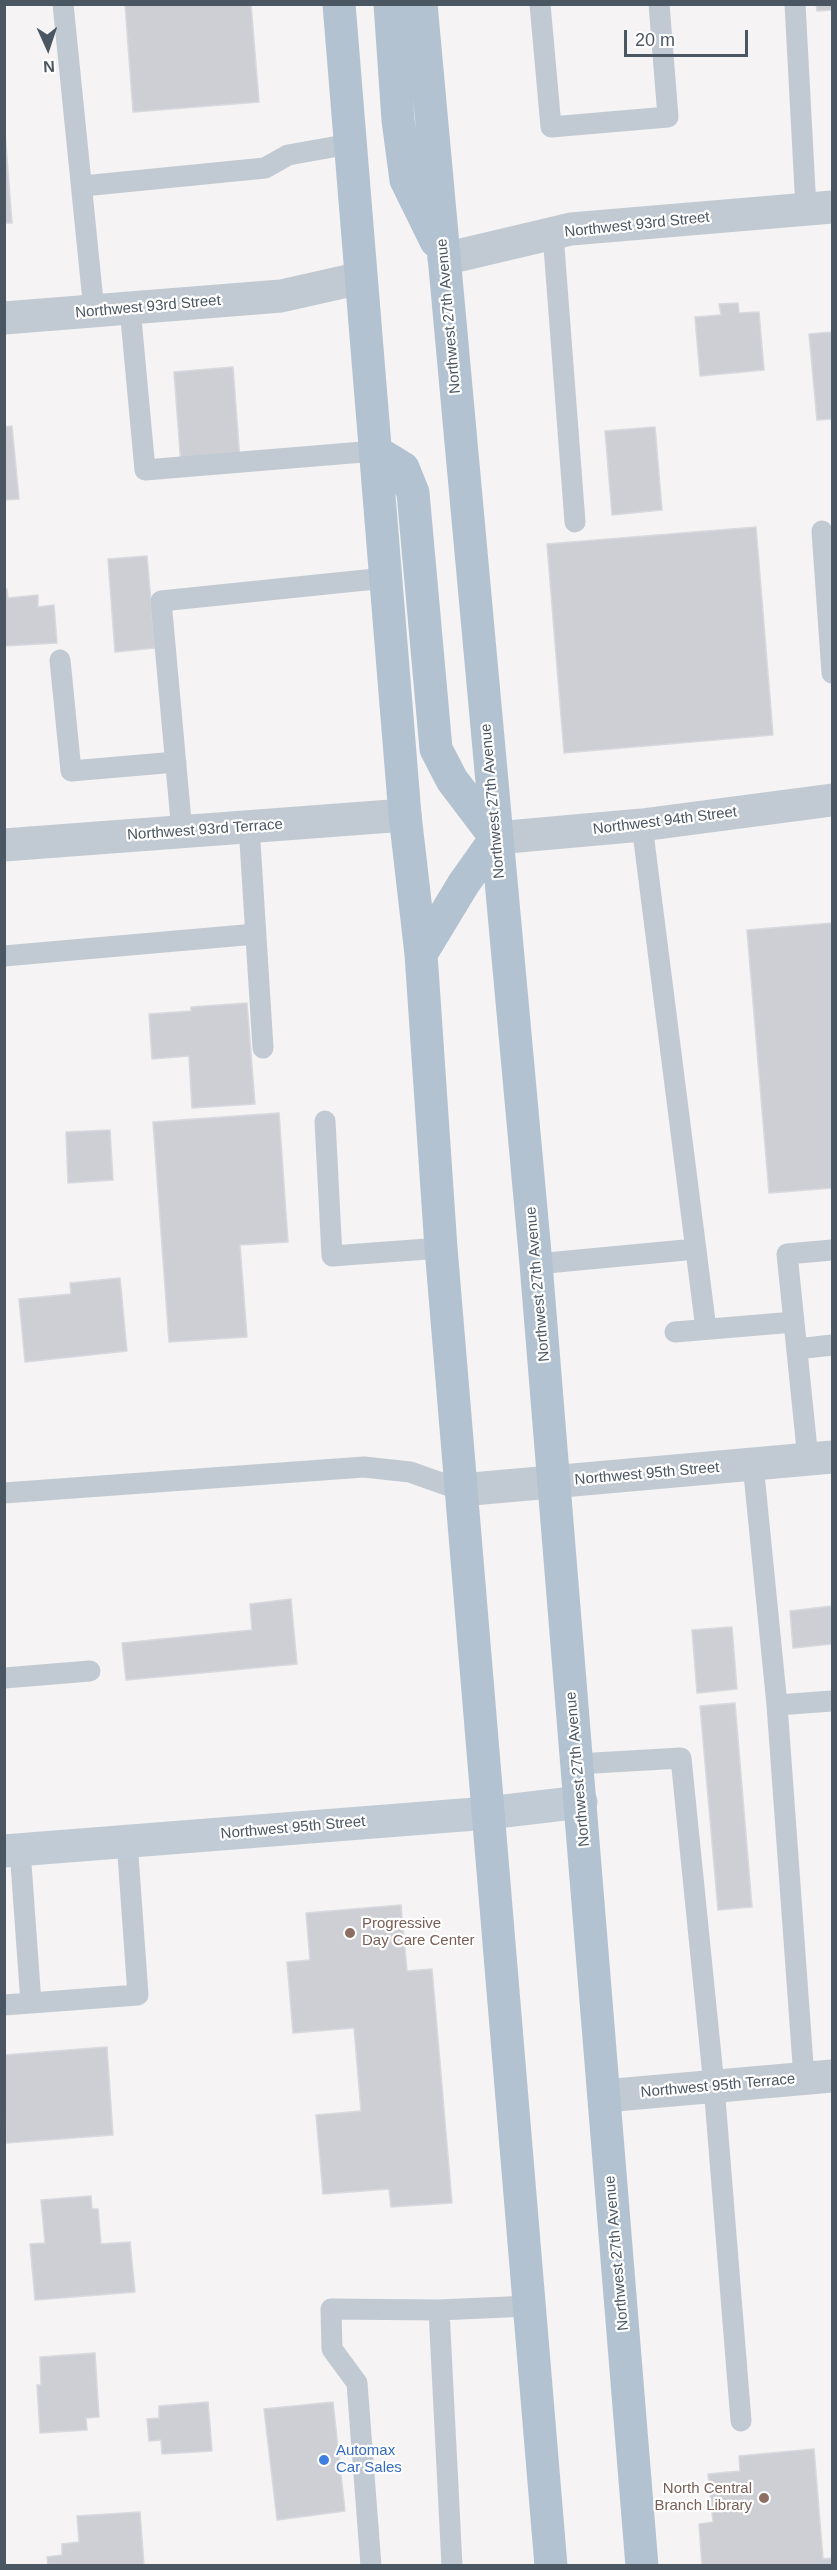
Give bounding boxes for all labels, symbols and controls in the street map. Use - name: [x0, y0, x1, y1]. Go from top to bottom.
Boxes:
- north arrow: [18, 18, 78, 78]
- scale bar: [627, 18, 752, 56]
- text: 20 m: [635, 30, 675, 50]
- text: N: [43, 58, 55, 75]
- street label: Northwest 93rd Street: [564, 208, 710, 242]
- street label: Northwest 27th Avenue: [433, 238, 465, 394]
- street label: Northwest 93rd Street: [75, 292, 221, 322]
- street label: Northwest 27th Avenue: [477, 723, 509, 879]
- street label: Northwest 94th Street: [592, 803, 738, 839]
- street label: Northwest 93rd Terrace: [127, 816, 283, 844]
- street label: Northwest 27th Avenue: [522, 1206, 554, 1362]
- street label: Northwest 95th Street: [574, 1459, 720, 1489]
- street label: Northwest 27th Avenue: [562, 1691, 594, 1847]
- street label: Northwest 95th Street: [220, 1813, 366, 1843]
- place label: Progressive Day Care Center: [362, 1915, 475, 1950]
- marker: Progressive Day Care Center: [343, 1926, 357, 1940]
- street label: Northwest 95th Terrace: [640, 2070, 796, 2102]
- street label: Northwest 27th Avenue: [601, 2175, 633, 2331]
- place label: Automax Car Sales: [336, 2442, 402, 2477]
- marker: Automax Car Sales: [317, 2453, 331, 2467]
- place label: North Central Branch Library: [654, 2480, 752, 2515]
- marker: North Central Branch Library: [757, 2491, 771, 2505]

